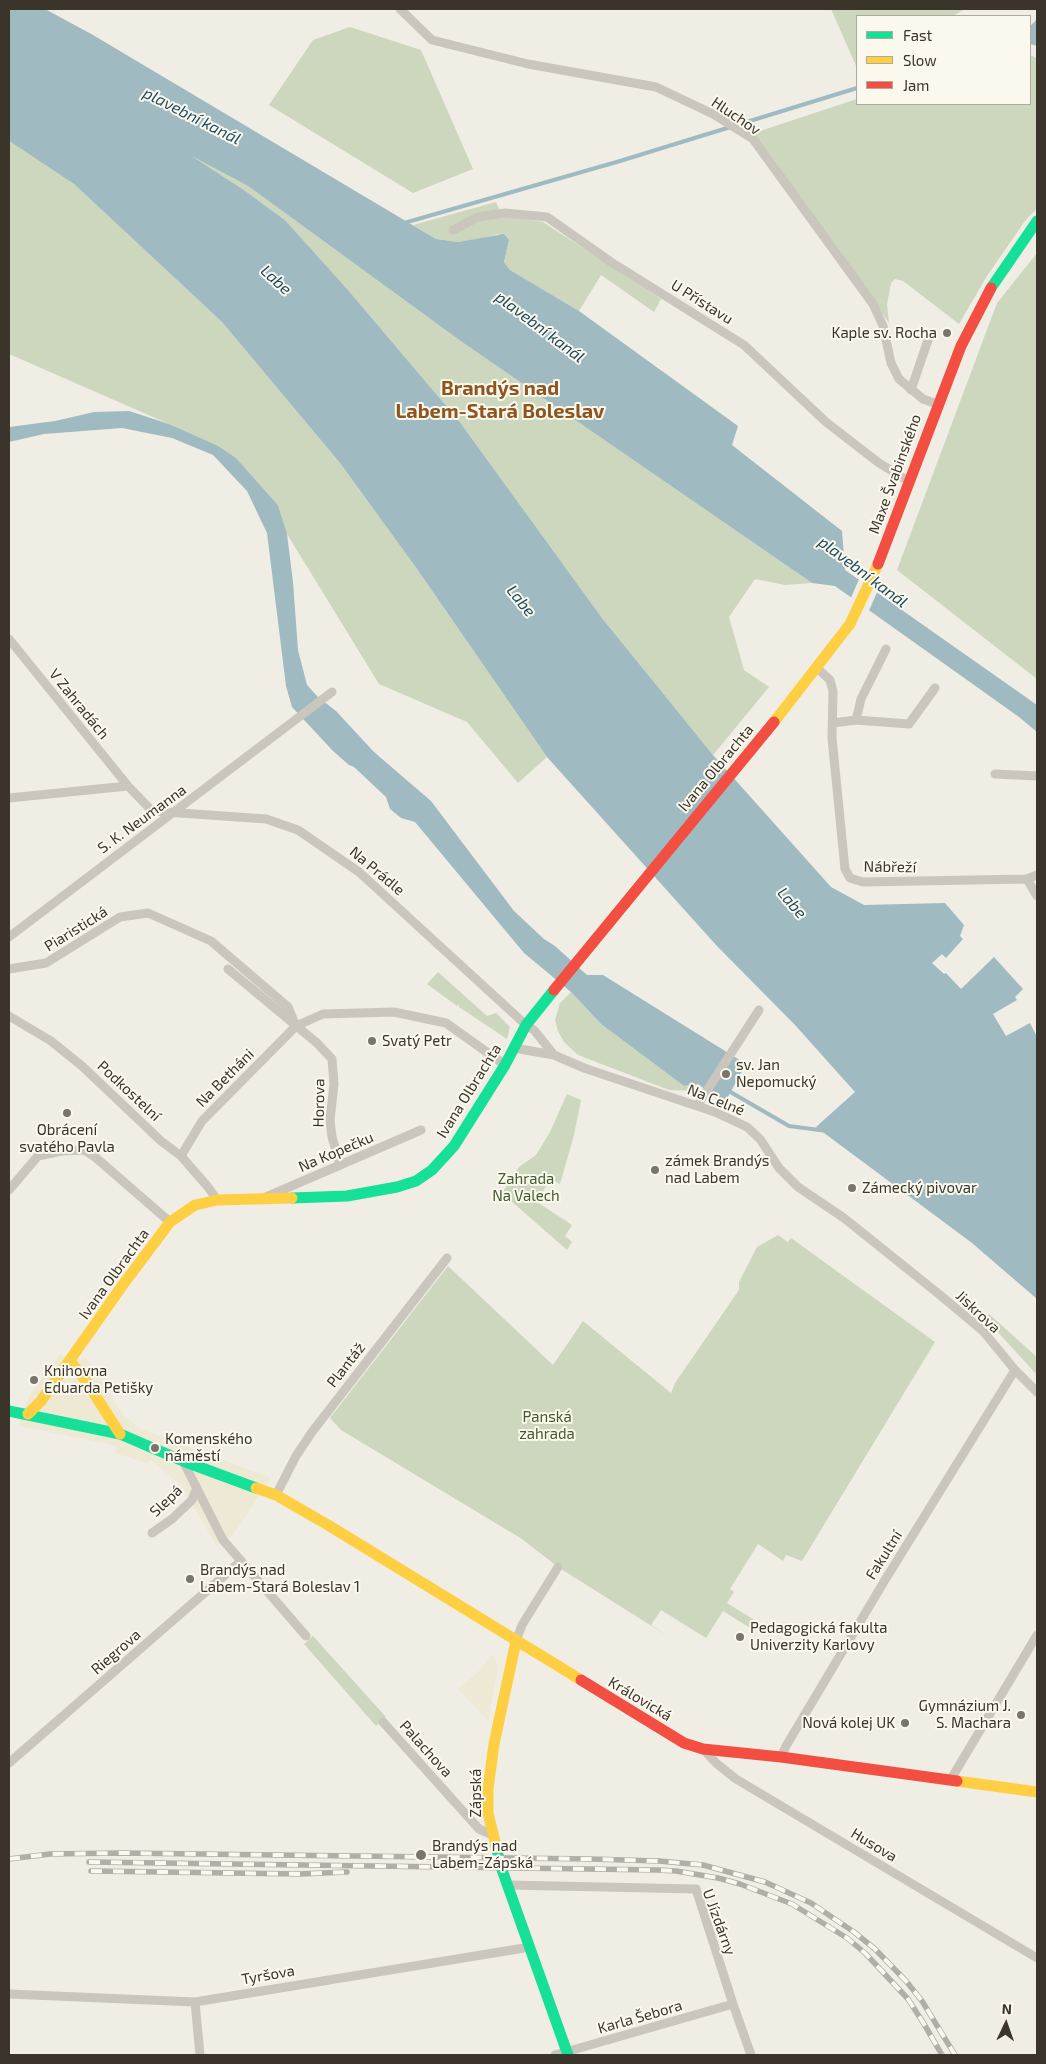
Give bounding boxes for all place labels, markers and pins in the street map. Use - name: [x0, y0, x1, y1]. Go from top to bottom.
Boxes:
- place label: Kaple sv. Rocha: [832, 324, 937, 342]
- marker: Kaple sv. Rocha: [941, 327, 953, 339]
- place label: Svatý Petr: [382, 1032, 452, 1050]
- marker: Svatý Petr: [366, 1035, 378, 1047]
- place label: sv. Jan Nepomucký: [736, 1056, 816, 1091]
- marker: sv. Jan Nepomucký: [720, 1068, 732, 1080]
- marker: Obrácení svatého Pavla: [61, 1107, 73, 1119]
- place label: Obrácení svatého Pavla: [19, 1121, 115, 1156]
- place label: zámek Brandýs nad Labem: [665, 1152, 769, 1187]
- marker: zámek Brandýs nad Labem: [649, 1164, 661, 1176]
- place label: Zámecký pivovar: [862, 1179, 977, 1197]
- marker: Zámecký pivovar: [846, 1182, 858, 1194]
- place label: Knihovna Eduarda Petišky: [44, 1362, 153, 1397]
- marker: Knihovna Eduarda Petišky: [28, 1374, 40, 1386]
- place label: Komenského náměstí: [165, 1430, 252, 1465]
- marker: Komenského náměstí: [149, 1442, 161, 1454]
- place label: Brandýs nad Labem-Stará Boleslav 1: [200, 1561, 360, 1596]
- marker: Brandýs nad Labem-Stará Boleslav 1: [184, 1573, 196, 1585]
- place label: Pedagogická fakulta Univerzity Karlovy: [750, 1619, 888, 1654]
- marker: Pedagogická fakulta Univerzity Karlovy: [734, 1631, 746, 1643]
- place label: Gymnázium J. S. Machara: [919, 1697, 1011, 1732]
- marker: Gymnázium J. S. Machara: [1015, 1709, 1027, 1721]
- place label: Nová kolej UK: [802, 1714, 895, 1732]
- marker: Nová kolej UK: [899, 1717, 911, 1729]
- place label: Brandýs nad Labem-Zápská: [432, 1837, 533, 1872]
- marker: Brandýs nad Labem-Zápská: [414, 1848, 428, 1862]

